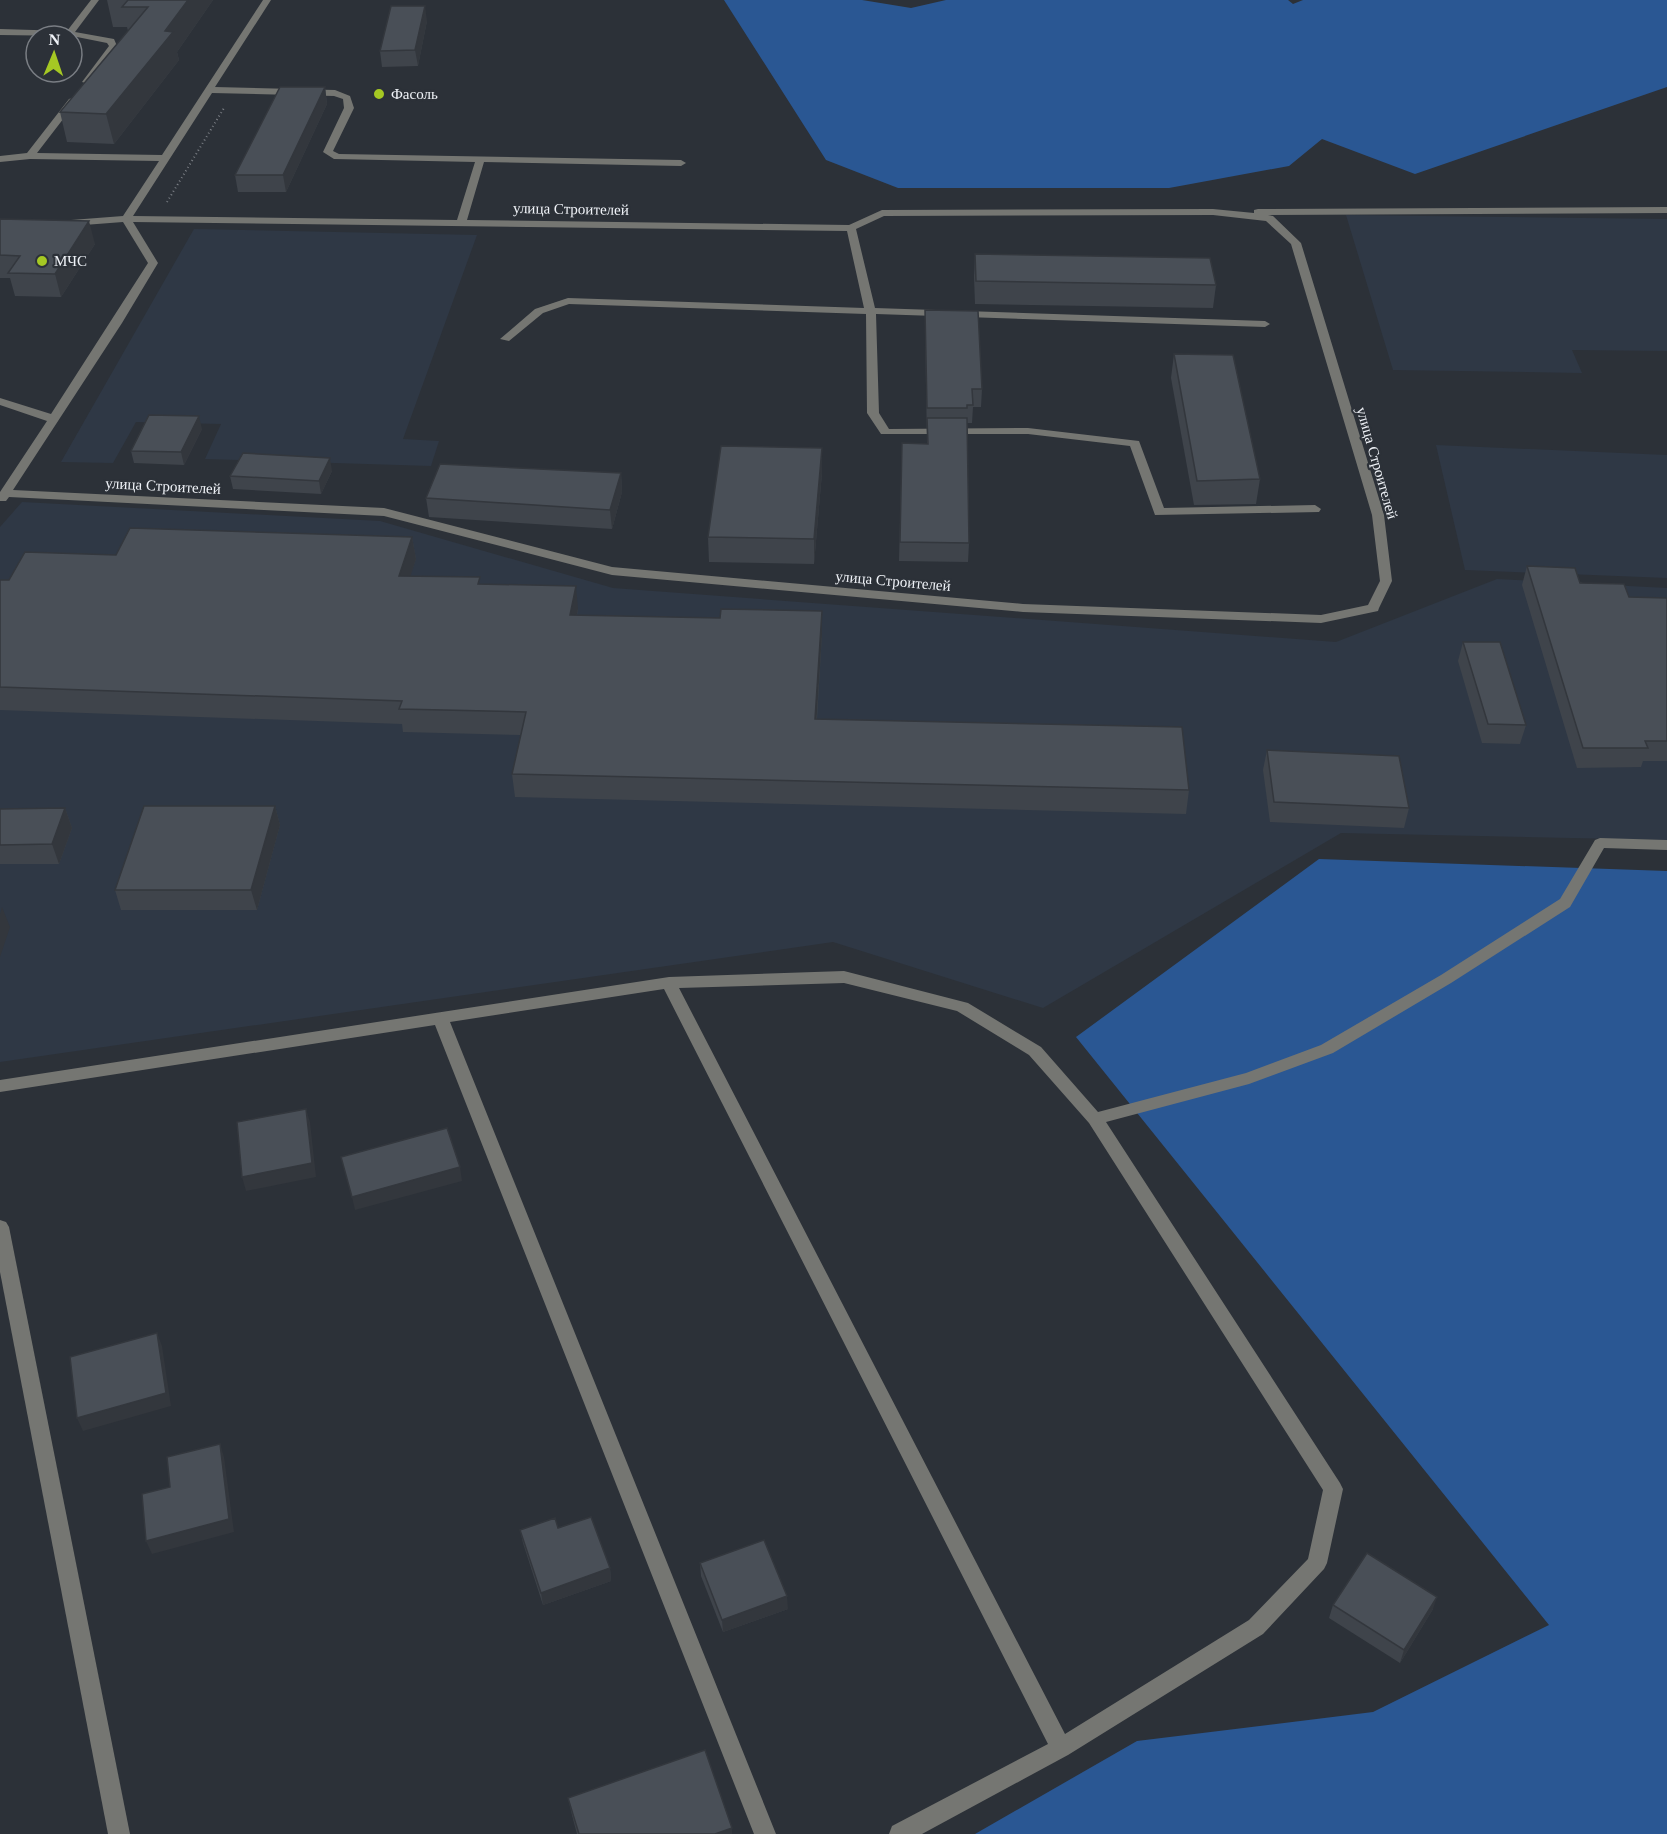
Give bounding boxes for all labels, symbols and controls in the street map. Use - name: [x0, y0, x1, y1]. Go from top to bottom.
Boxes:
- north arrow: [24, 24, 84, 84]
- text: N: [48, 31, 61, 48]
- place label: Фасоль: [391, 86, 438, 102]
- marker: Фасоль: [372, 87, 386, 101]
- street label: улица Строителей: [513, 200, 629, 218]
- place label: МЧС: [54, 253, 87, 269]
- marker: МЧС: [35, 254, 49, 268]
- street label: улица Строителей: [1353, 405, 1401, 521]
- street label: улица Строителей: [105, 475, 221, 497]
- street label: улица Строителей: [835, 568, 951, 594]

